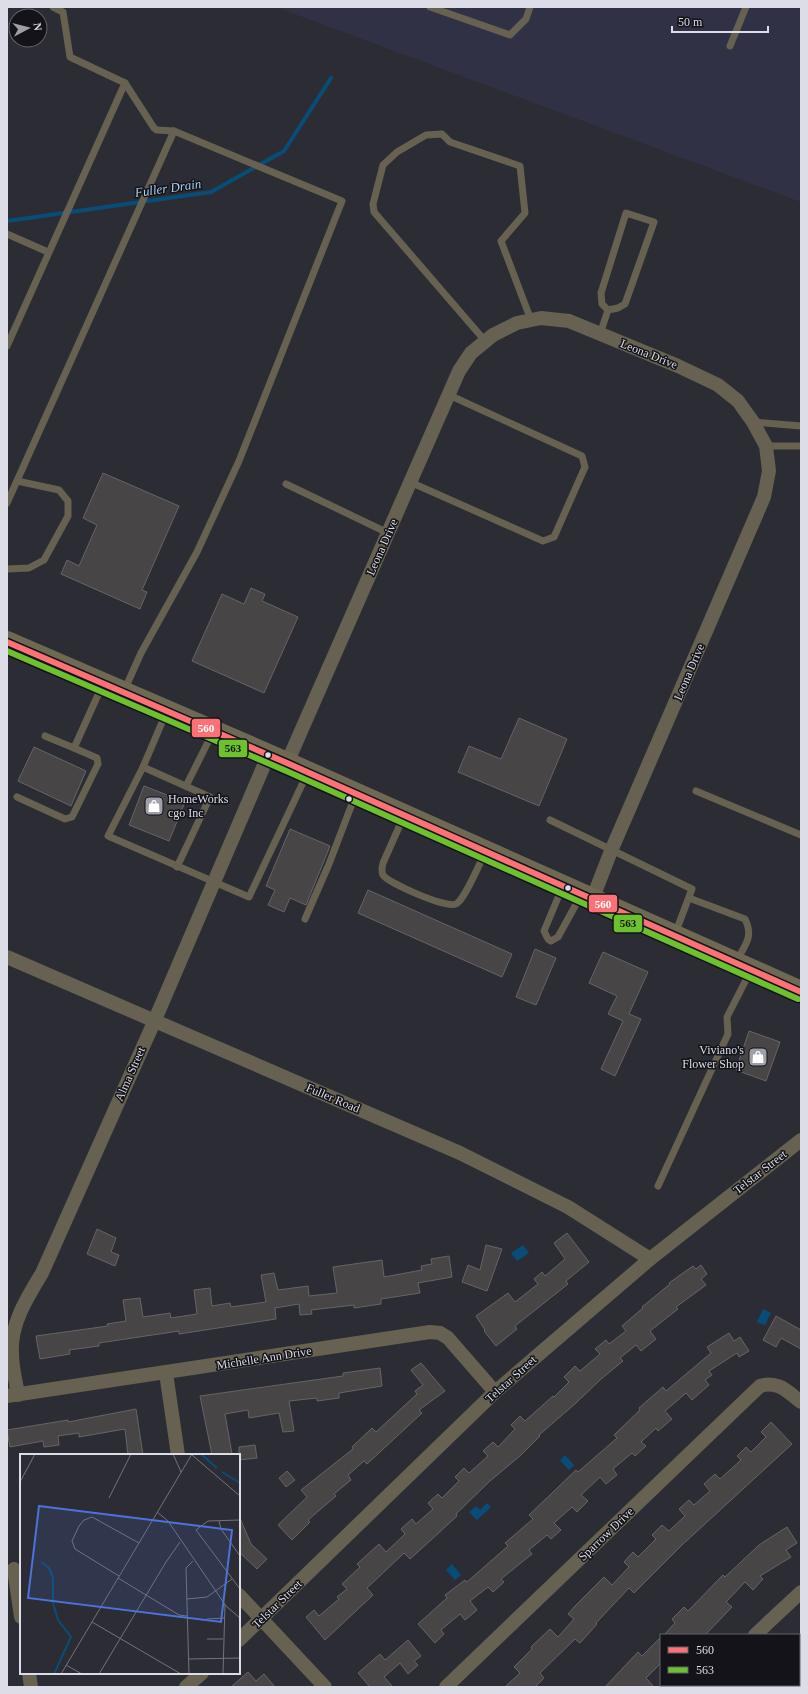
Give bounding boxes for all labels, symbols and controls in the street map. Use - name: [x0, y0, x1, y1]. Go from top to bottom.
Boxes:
- north arrow: [8, 8, 48, 48]
- scale bar: [672, 8, 768, 34]
- text: 50 m: [678, 15, 703, 29]
- text: N: [31, 22, 44, 32]
- water label: Fuller Drain: [133, 176, 202, 200]
- street label: Leona Drive: [618, 336, 680, 372]
- street label: Leona Drive: [363, 517, 401, 577]
- street label: Leona Drive: [671, 642, 707, 702]
- line badge: 560: [191, 718, 221, 738]
- text: 560: [198, 722, 215, 734]
- line badge: 563: [218, 739, 248, 758]
- text: 563: [225, 742, 242, 754]
- unlabelled marker: [263, 750, 273, 760]
- place label: HomeWorks cgo Inc: [168, 792, 229, 820]
- unlabelled marker: [344, 794, 354, 804]
- shop icon: HomeWorks cgo Inc: [143, 795, 165, 817]
- unlabelled marker: [563, 883, 573, 893]
- line badge: 560: [588, 894, 618, 913]
- text: 560: [595, 898, 612, 910]
- line badge: 563: [613, 914, 643, 933]
- text: 563: [620, 917, 637, 929]
- place label: Viviano's Flower Shop: [682, 1043, 744, 1071]
- street label: Alma Street: [112, 1044, 148, 1103]
- shop icon: Viviano's Flower Shop: [747, 1046, 769, 1068]
- street label: Fuller Road: [304, 1080, 362, 1116]
- street label: Telstar Street: [731, 1147, 790, 1197]
- street label: Michelle Ann Drive: [216, 1344, 312, 1372]
- street label: Telstar Street: [483, 1352, 540, 1405]
- inset map: [20, 1454, 240, 1674]
- street label: Sparrow Drive: [576, 1504, 636, 1564]
- street label: Telstar Street: [249, 1576, 305, 1631]
- legend: [660, 1634, 800, 1686]
- text: 560: [696, 1643, 714, 1657]
- text: 563: [696, 1663, 714, 1677]

